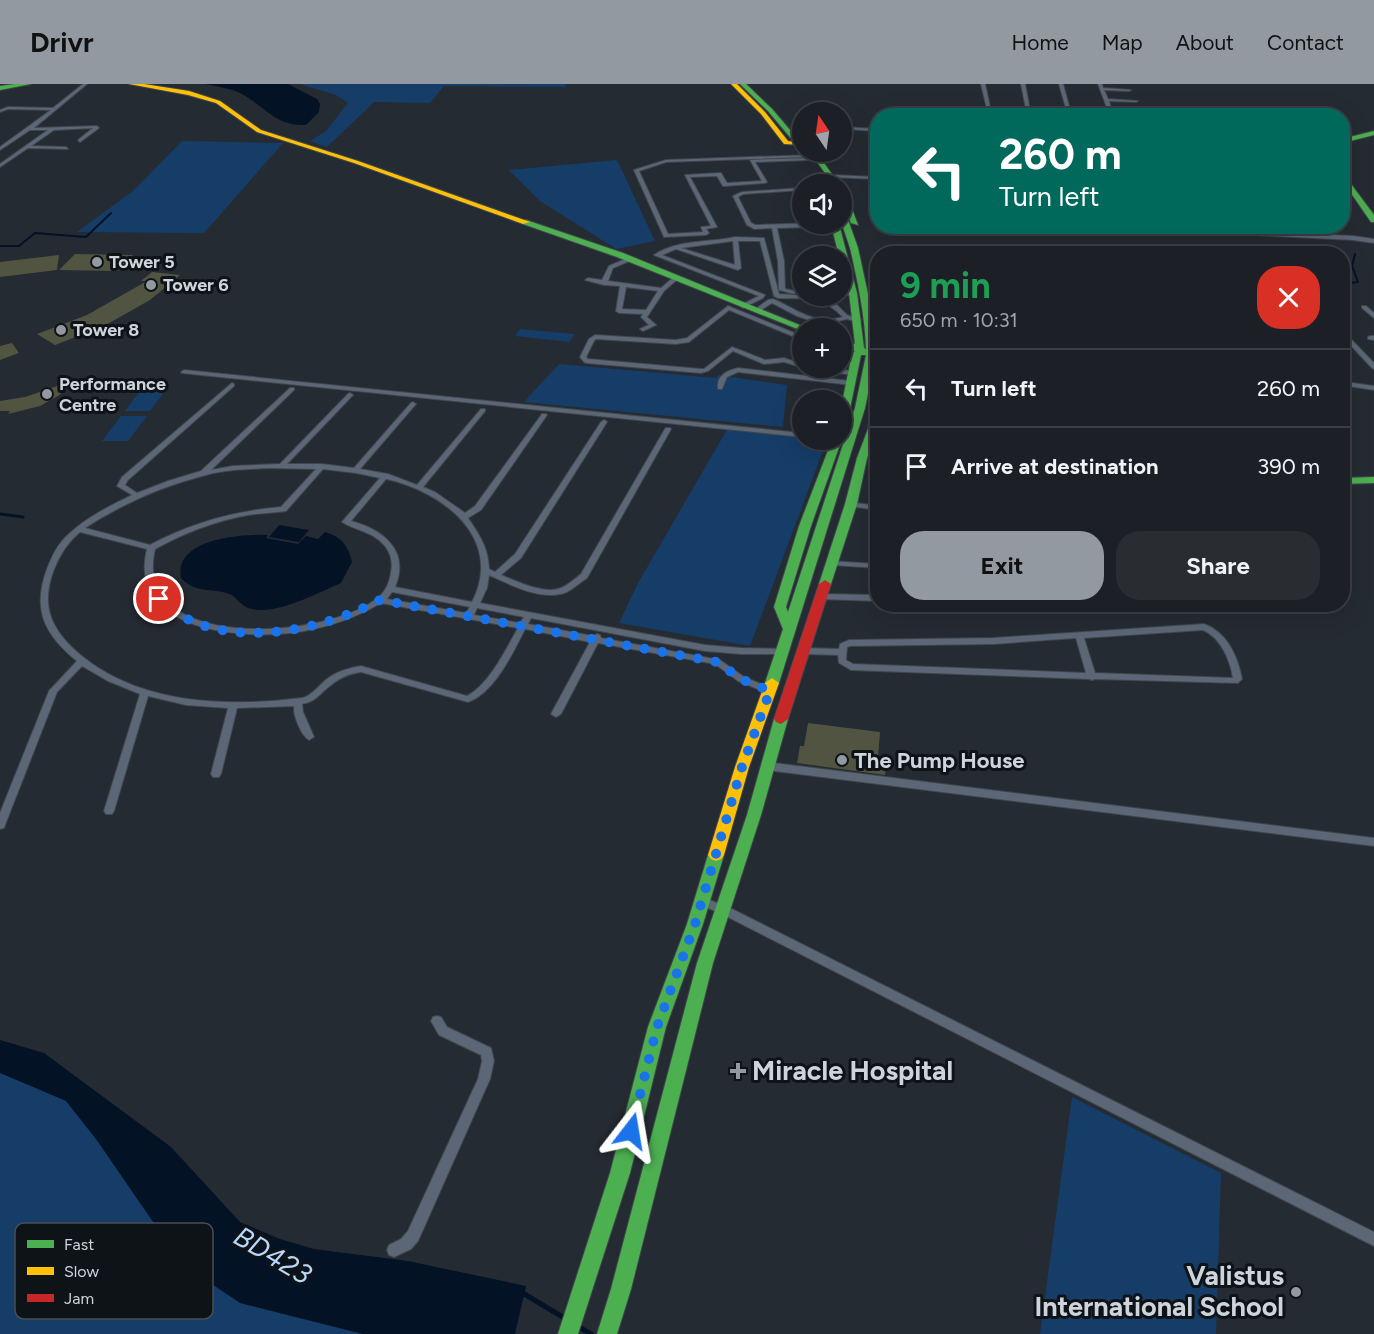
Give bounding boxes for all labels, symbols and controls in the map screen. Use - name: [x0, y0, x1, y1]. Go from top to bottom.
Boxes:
- text: Drivr: [30, 25, 94, 59]
- text: Home: [1012, 30, 1069, 55]
- text: Map: [1102, 30, 1143, 55]
- text: About: [1176, 30, 1234, 55]
- text: Contact: [1267, 30, 1344, 55]
- north arrow: [792, 102, 852, 162]
- map controls: [792, 102, 852, 450]
- text: 260 m: [999, 129, 1122, 180]
- icon: left: [900, 132, 978, 210]
- button: sound: [792, 174, 852, 234]
- text: Turn left: [999, 180, 1099, 213]
- button: layers: [792, 246, 852, 306]
- place label: Tower 5: [109, 251, 175, 273]
- marker: Tower 5: [90, 255, 104, 269]
- text: 9 min: [900, 264, 991, 307]
- button: close: [1257, 266, 1320, 329]
- place label: Tower 6: [163, 274, 229, 296]
- marker: Tower 6: [144, 278, 158, 292]
- text: 650 m · 10:31: [900, 308, 1018, 332]
- button: +: [792, 318, 852, 378]
- place label: Tower 8: [73, 319, 139, 341]
- marker: Tower 8: [54, 323, 68, 337]
- icon: left: [900, 372, 933, 405]
- place label: Performance Centre: [59, 373, 166, 416]
- text: Turn left: [951, 375, 1037, 402]
- text: 260 m: [1257, 375, 1320, 402]
- marker: Performance Centre: [40, 387, 54, 401]
- button: −: [792, 390, 852, 450]
- icon: arrive: [900, 450, 933, 483]
- text: Arrive at destination: [951, 453, 1159, 480]
- text: 390 m: [1257, 453, 1320, 480]
- button: Exit: [900, 531, 1104, 600]
- button: Share: [1116, 531, 1320, 600]
- pin: [133, 573, 184, 624]
- icon: arrive: [142, 582, 175, 615]
- place label: The Pump House: [854, 747, 1024, 774]
- marker: The Pump House: [835, 753, 849, 767]
- place label: Miracle Hospital: [752, 1054, 953, 1087]
- marker: Miracle Hospital: [729, 1062, 747, 1080]
- position arrow: [599, 1099, 663, 1163]
- water label: BD423: [228, 1219, 318, 1291]
- legend: [15, 1223, 213, 1319]
- text: Fast: [64, 1235, 94, 1254]
- place label: Valistus International School: [1034, 1259, 1284, 1323]
- text: Slow: [64, 1262, 99, 1281]
- marker: Valistus International School: [1289, 1285, 1303, 1299]
- text: Jam: [64, 1289, 94, 1308]

